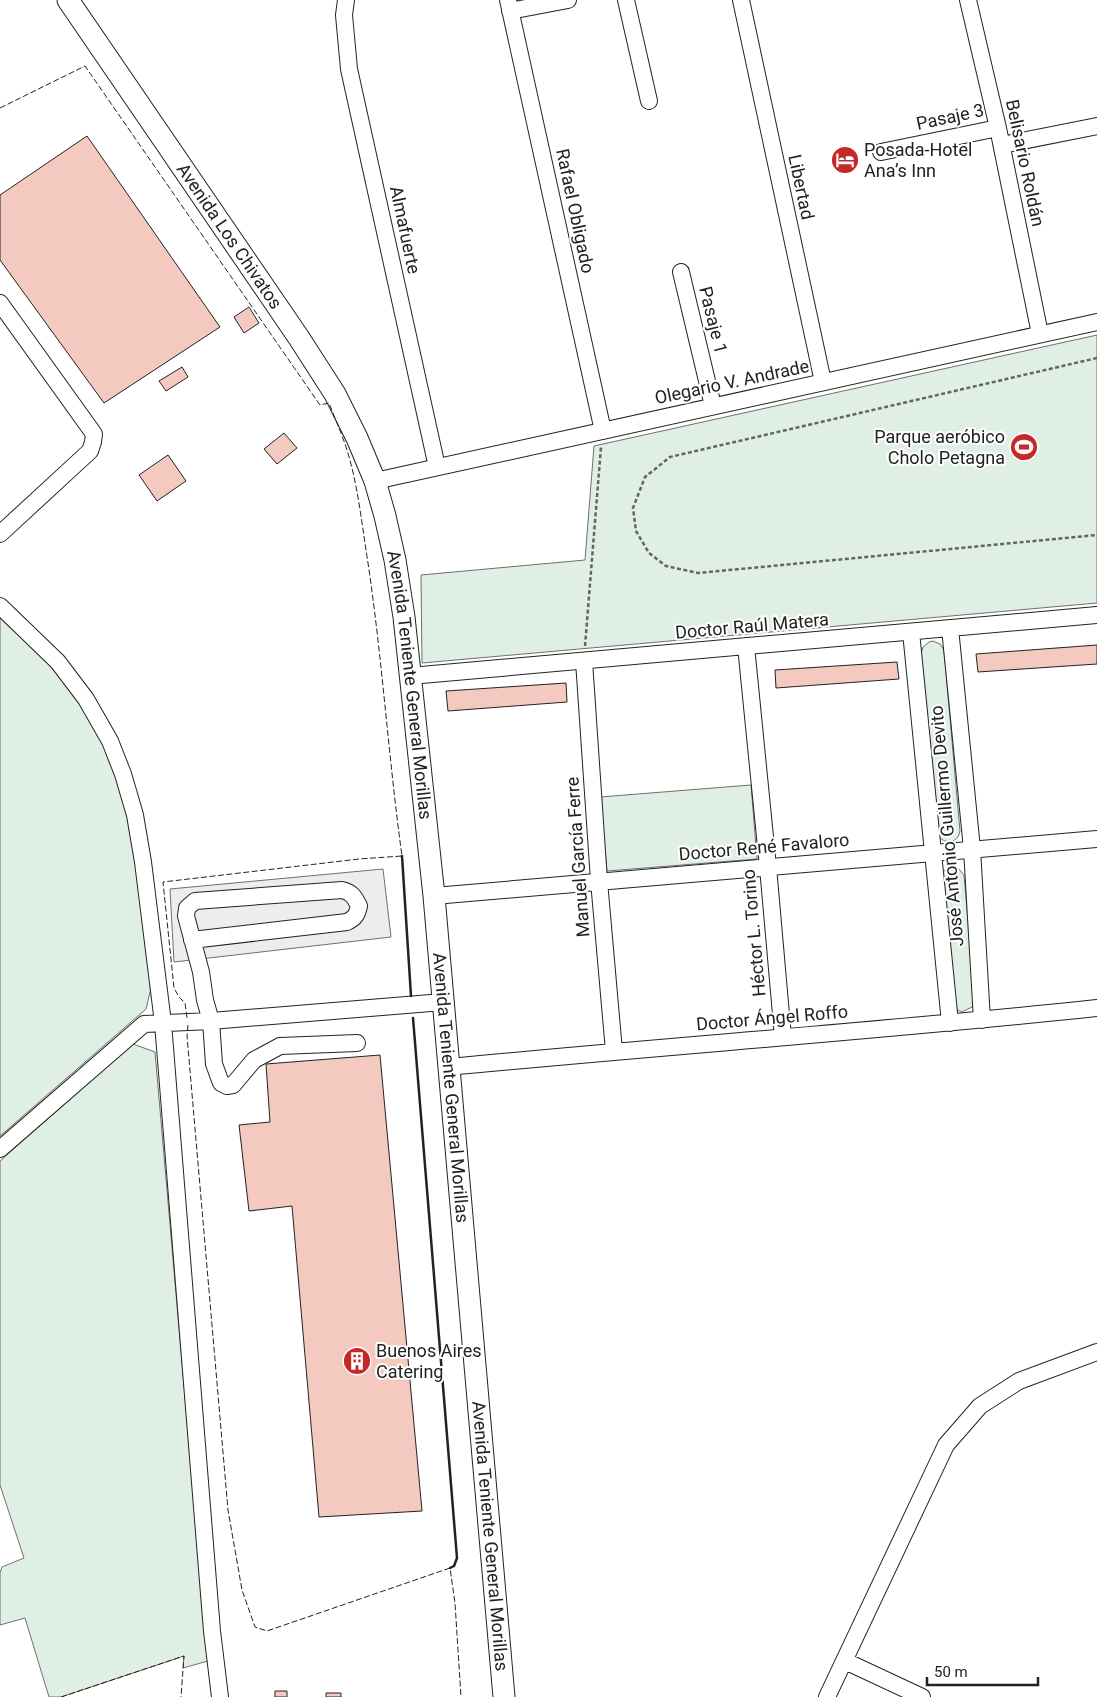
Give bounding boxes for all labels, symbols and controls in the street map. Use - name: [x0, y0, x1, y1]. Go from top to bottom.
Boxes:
- street label: Belisario Roldán: [1002, 97, 1049, 228]
- street label: Pasaje 3: [914, 99, 986, 134]
- place label: Posada-Hotel Ana’s Inn: [864, 139, 972, 181]
- hotel icon: Posada-Hotel Ana’s Inn: [830, 145, 860, 175]
- street label: Rafael Obligado: [552, 147, 599, 275]
- street label: Libertad: [784, 152, 819, 221]
- street label: Avenida Los Chivatos: [173, 159, 287, 313]
- street label: Almafuerte: [386, 184, 425, 276]
- street label: Pasaje 1: [695, 284, 732, 356]
- street label: Olegario V. Andrade: [653, 355, 811, 408]
- place label: Parque aeróbico Cholo Petagna: [874, 426, 1005, 468]
- sports icon: Parque aeróbico Cholo Petagna: [1009, 432, 1039, 462]
- street label: Avenida Teniente General Morillas: [383, 548, 437, 820]
- street label: Doctor Raúl Matera: [674, 608, 830, 643]
- street label: José Antonio Guillermo Devito: [925, 705, 968, 947]
- street label: Manuel García Ferre: [561, 776, 594, 938]
- street label: Doctor René Favaloro: [678, 829, 850, 864]
- street label: Héctor L. Torino: [737, 869, 770, 998]
- street label: Avenida Teniente General Morillas: [429, 952, 474, 1224]
- street label: Doctor Ángel Roffo: [695, 1000, 849, 1035]
- place label: Buenos Aires Catering: [376, 1340, 482, 1382]
- building icon: Buenos Aires Catering: [342, 1346, 372, 1376]
- street label: Avenida Teniente General Morillas: [468, 1400, 513, 1672]
- scale bar: [927, 1654, 1038, 1686]
- text: 50 m: [934, 1663, 968, 1681]

